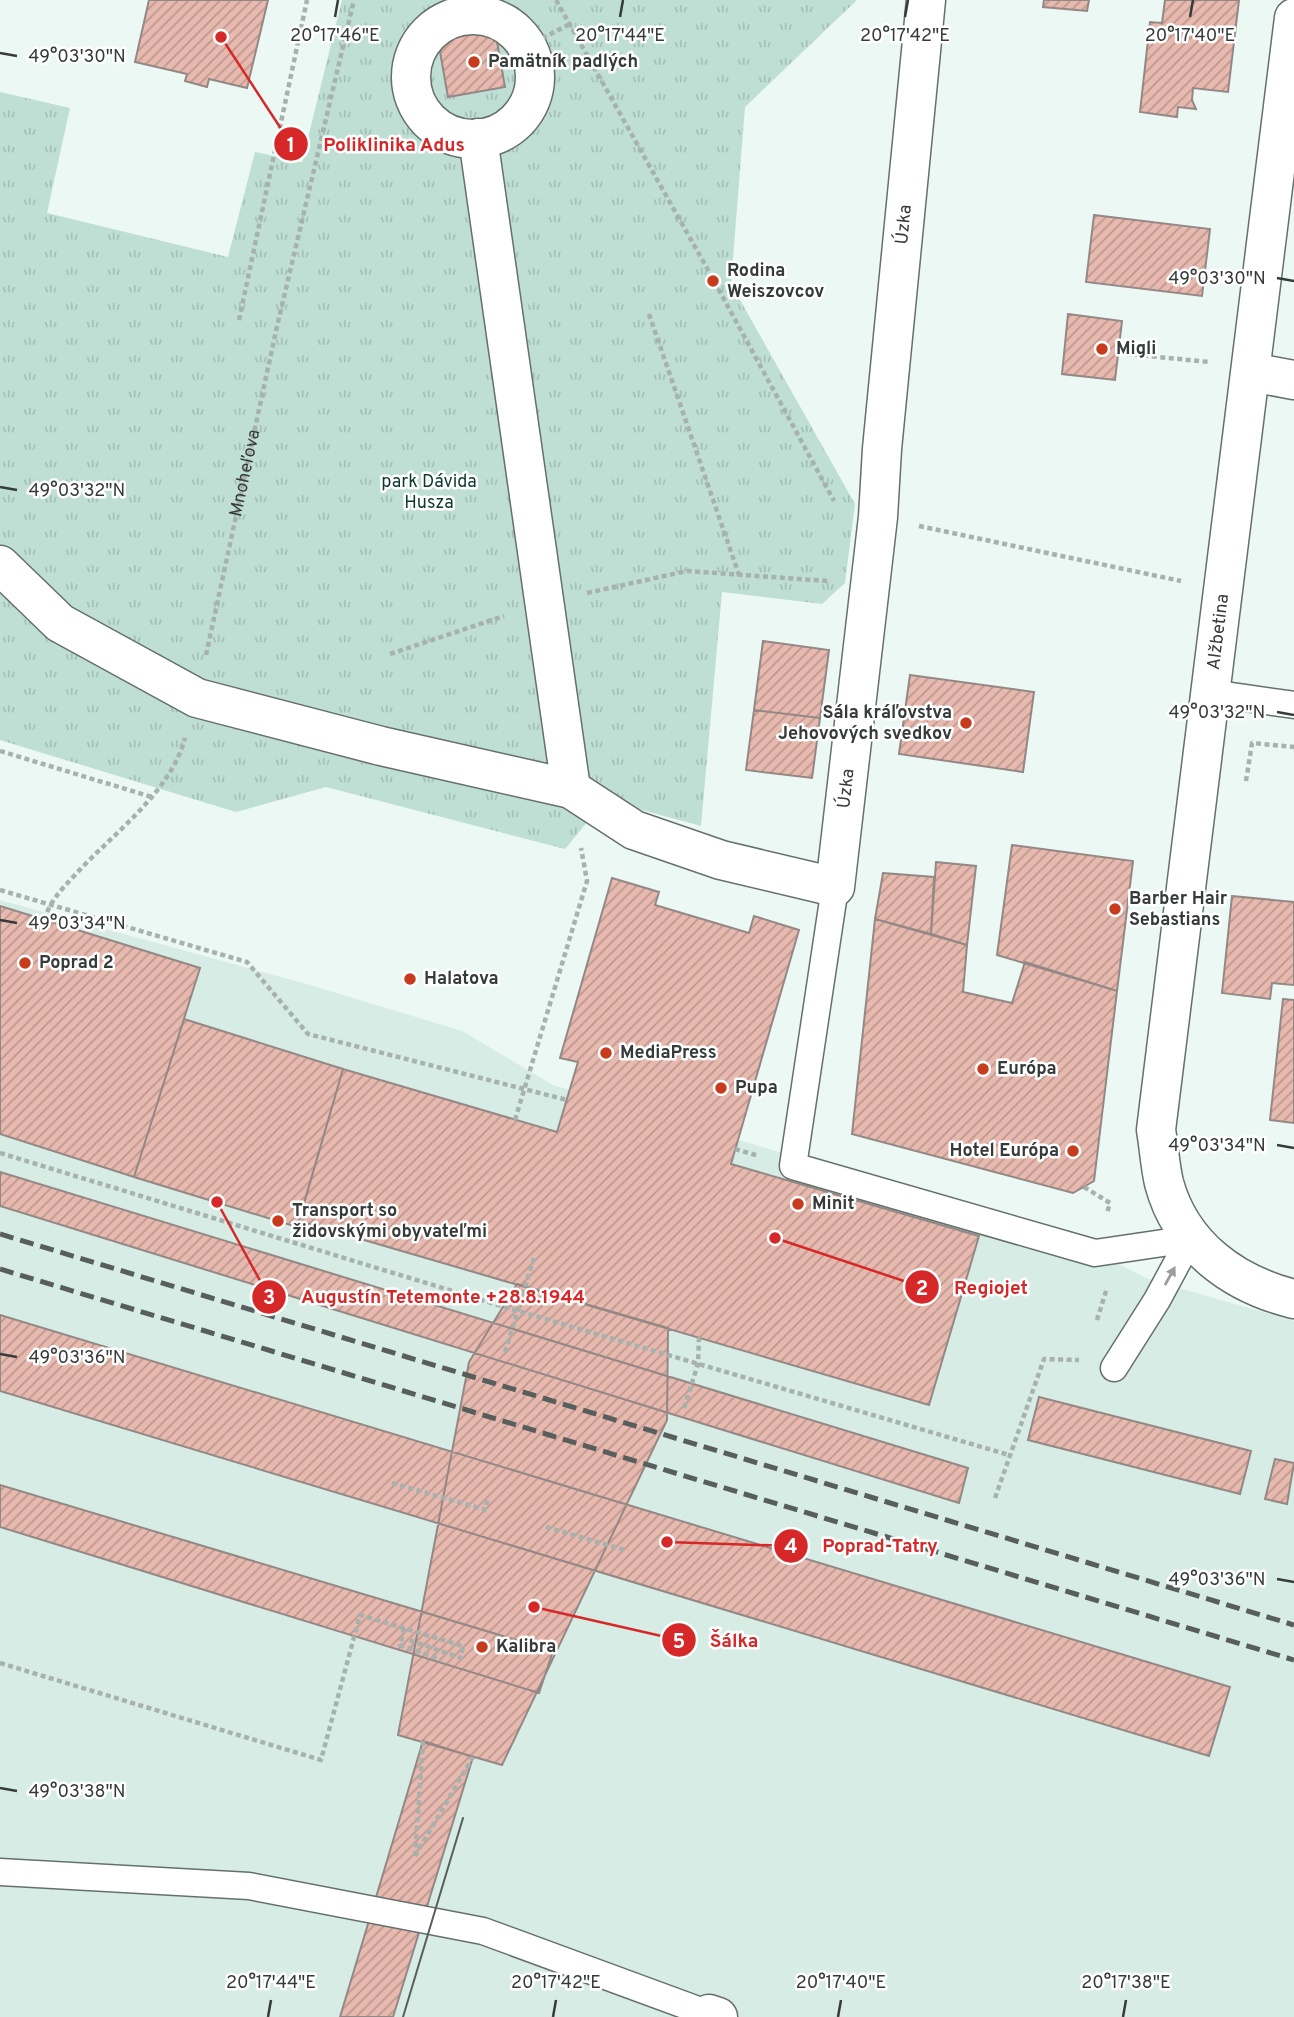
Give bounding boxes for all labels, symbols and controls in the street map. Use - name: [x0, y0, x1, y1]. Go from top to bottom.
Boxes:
- text: 20°17'46"E: [290, 25, 380, 48]
- text: 20°17'44"E: [575, 25, 665, 48]
- text: 20°17'42"E: [860, 25, 950, 48]
- text: 20°17'40"E: [1145, 25, 1235, 48]
- text: 49°03'30"N: [28, 46, 126, 69]
- place label: Pamätník padlých: [488, 51, 638, 74]
- marker: Pamätník padlých: [466, 54, 482, 70]
- callout: Poliklinika Adus: [273, 124, 479, 164]
- text: 1: [287, 133, 295, 160]
- text: Poliklinika Adus: [323, 134, 465, 158]
- street label: Úzka: [889, 204, 917, 246]
- place label: Rodina Weiszovcov: [727, 260, 824, 304]
- text: 49°03'30"N: [1168, 268, 1266, 291]
- marker: Rodina Weiszovcov: [705, 273, 721, 289]
- place label: Migli: [1116, 338, 1156, 361]
- marker: Migli: [1094, 341, 1110, 357]
- street label: Mnoheľova: [225, 427, 266, 519]
- park label: park Dávida Husza: [381, 471, 477, 515]
- text: 49°03'32"N: [29, 480, 125, 503]
- street label: Alžbetina: [1203, 593, 1235, 671]
- place label: Sála kráľovstva Jehovových svedkov: [778, 702, 952, 746]
- text: 49°03'32"N: [1169, 702, 1265, 725]
- marker: Sála kráľovstva Jehovových svedkov: [958, 715, 974, 731]
- street label: Úzka: [831, 767, 860, 810]
- place label: Barber Hair Sebastians: [1129, 888, 1228, 932]
- marker: Barber Hair Sebastians: [1107, 901, 1123, 917]
- text: 49°03'34"N: [28, 913, 126, 936]
- place label: Poprad 2: [39, 952, 114, 975]
- marker: Poprad 2: [17, 955, 33, 971]
- place label: Halatova: [424, 968, 499, 991]
- marker: Halatova: [402, 971, 418, 987]
- place label: MediaPress: [620, 1042, 717, 1065]
- marker: MediaPress: [598, 1045, 614, 1061]
- place label: Európa: [997, 1058, 1057, 1081]
- marker: Európa: [975, 1061, 991, 1077]
- place label: Pupa: [735, 1077, 778, 1100]
- marker: Pupa: [713, 1080, 729, 1096]
- text: 49°03'34"N: [1168, 1135, 1266, 1158]
- place label: Hotel Európa: [950, 1140, 1059, 1163]
- marker: Hotel Európa: [1065, 1143, 1081, 1159]
- place label: Minit: [812, 1193, 854, 1216]
- marker: Minit: [790, 1196, 806, 1212]
- place label: Transport so židovskými obyvateľmi: [292, 1200, 487, 1244]
- marker: Transport so židovskými obyvateľmi: [270, 1213, 286, 1229]
- callout: Regiojet: [905, 1267, 1042, 1307]
- one-way arrow: [1164, 1267, 1176, 1286]
- text: 2: [916, 1276, 928, 1303]
- callout: Augustín Tetemonte +28.8.1944: [252, 1277, 599, 1317]
- text: Regiojet: [954, 1277, 1028, 1301]
- text: 3: [263, 1285, 275, 1312]
- text: Augustín Tetemonte +28.8.1944: [301, 1286, 585, 1310]
- text: 49°03'36"N: [29, 1347, 125, 1370]
- callout: Poprad-Tatry: [773, 1526, 952, 1566]
- text: 4: [784, 1534, 798, 1561]
- text: Poprad-Tatry: [822, 1535, 938, 1559]
- text: 49°03'36"N: [1169, 1569, 1265, 1592]
- callout: Šálka: [661, 1620, 773, 1660]
- text: 5: [673, 1629, 685, 1656]
- text: Šálka: [710, 1629, 758, 1654]
- place label: Kalibra: [496, 1636, 556, 1659]
- marker: Kalibra: [474, 1639, 490, 1655]
- text: 49°03'38"N: [28, 1781, 126, 1804]
- text: 20°17'44"E: [226, 1972, 316, 1995]
- text: 20°17'42"E: [511, 1972, 601, 1995]
- text: 20°17'40"E: [796, 1972, 886, 1995]
- text: 20°17'38"E: [1081, 1972, 1171, 1995]

